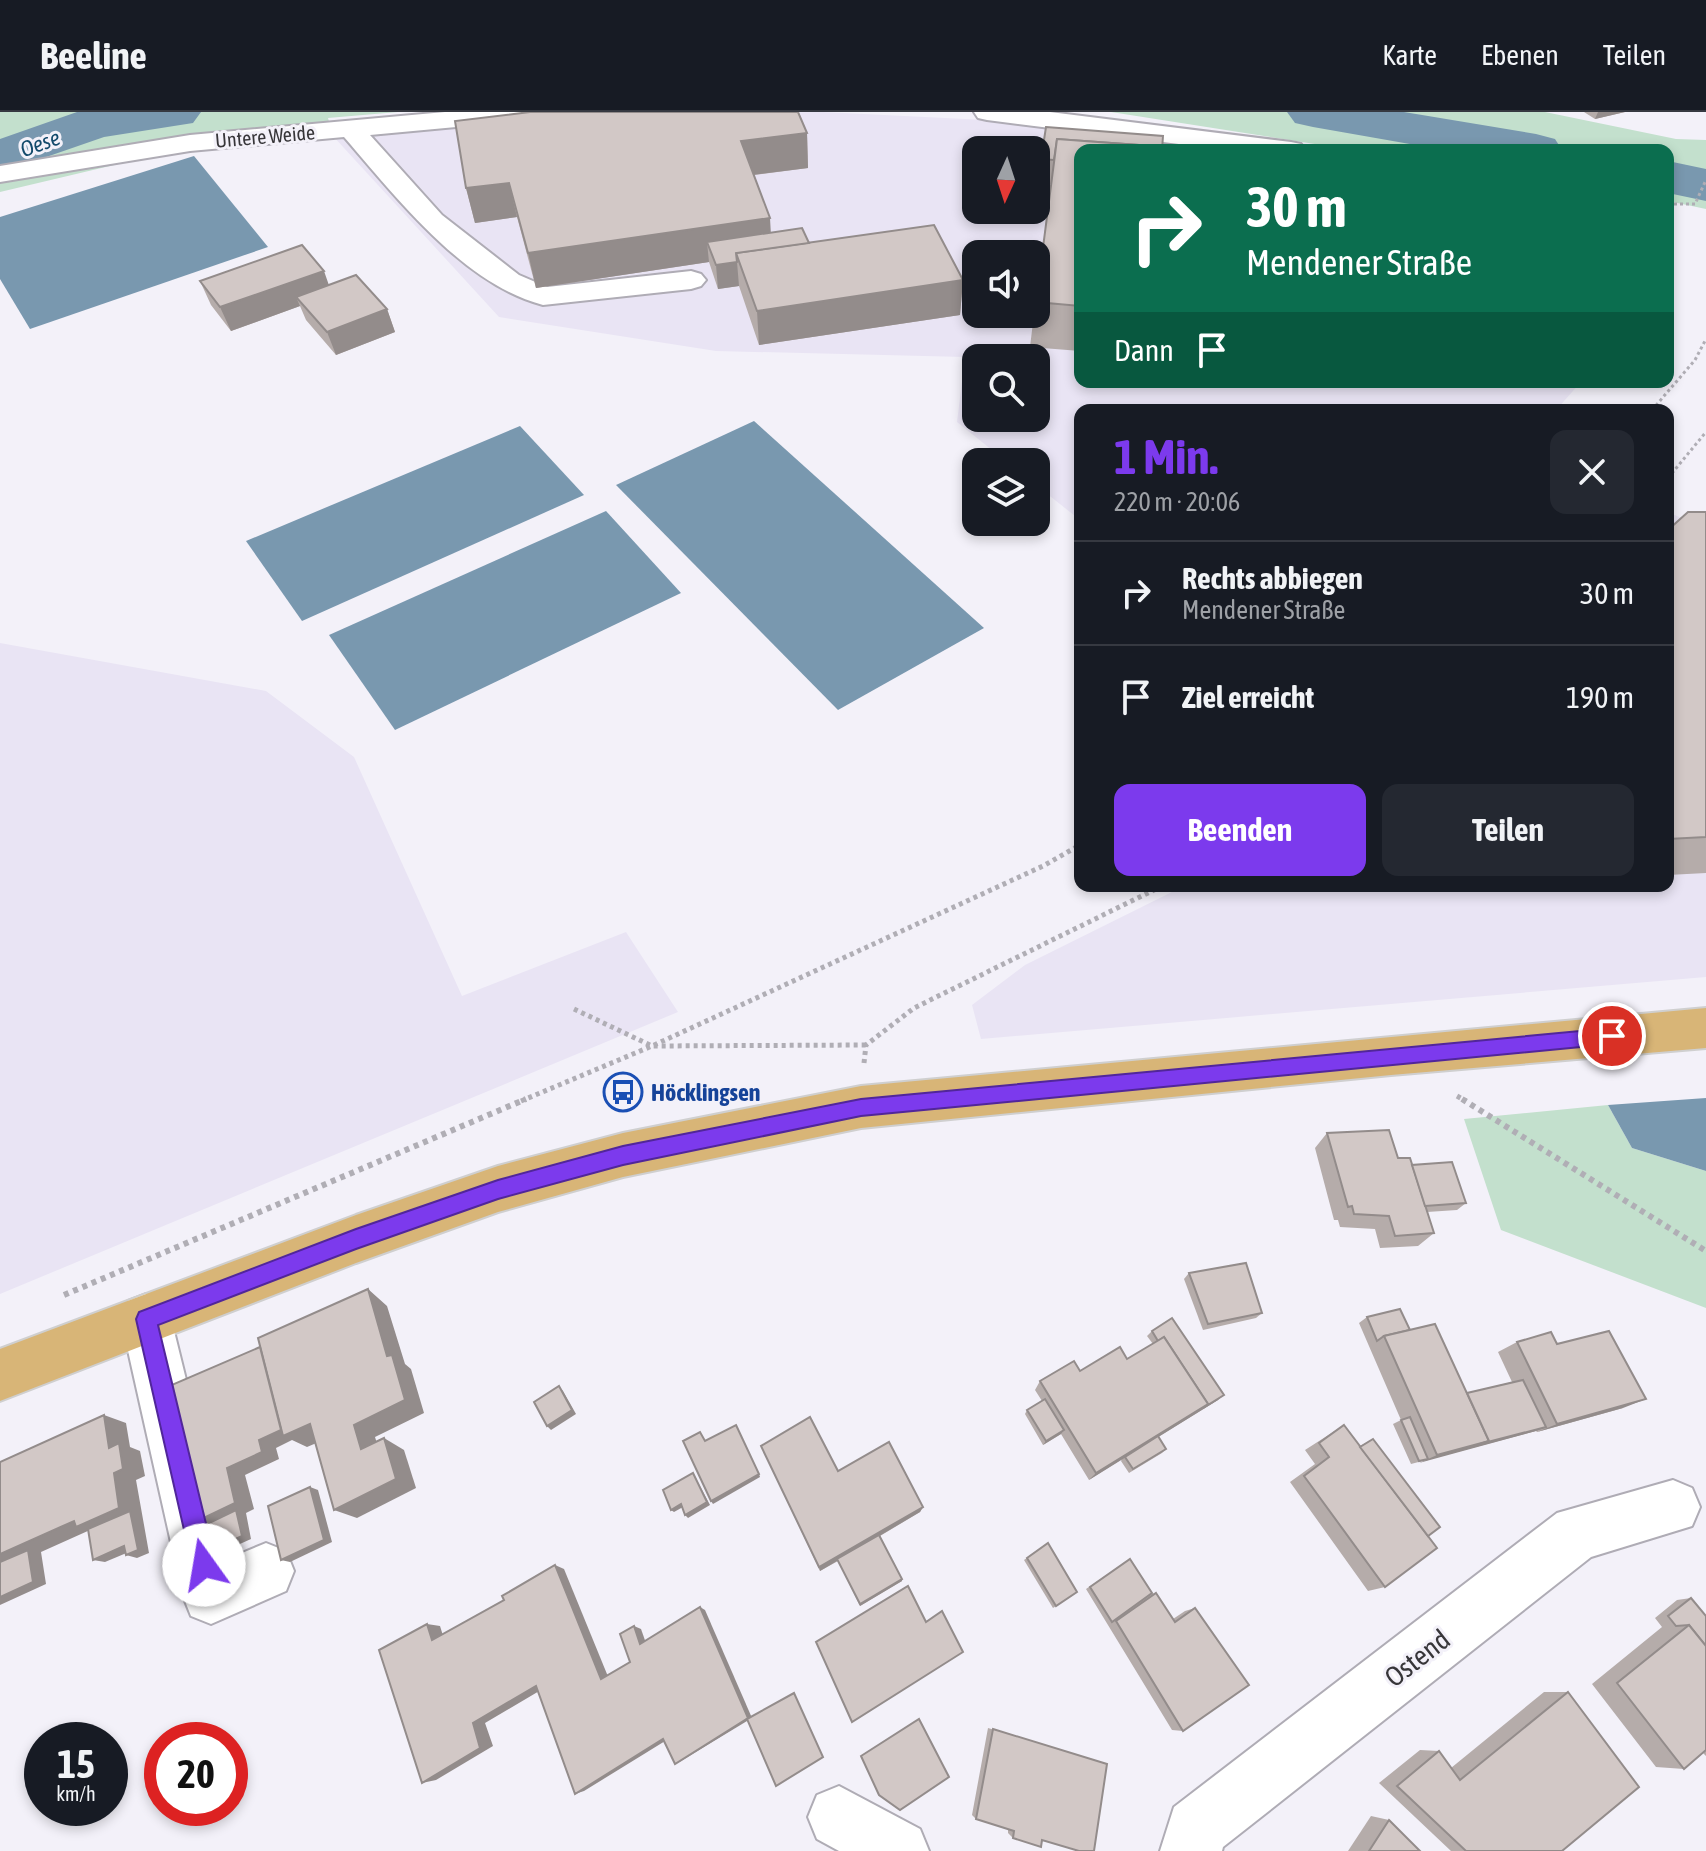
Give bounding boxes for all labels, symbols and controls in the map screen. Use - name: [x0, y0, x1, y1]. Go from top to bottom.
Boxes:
- text: Beeline: [40, 34, 147, 77]
- text: Karte: [1382, 39, 1437, 71]
- text: Ebenen: [1481, 39, 1559, 71]
- text: Teilen: [1603, 39, 1666, 71]
- street label: Untere Weide: [214, 120, 316, 152]
- water label: Oese: [16, 124, 64, 162]
- north arrow: [962, 136, 1050, 224]
- map controls: [962, 136, 1050, 536]
- text: 30 m: [1246, 175, 1347, 239]
- icon: right: [1114, 176, 1218, 280]
- button: sound: [962, 240, 1050, 328]
- text: Mendener Straße: [1246, 241, 1472, 283]
- icon: arrive: [1190, 328, 1234, 372]
- text: Dann: [1114, 333, 1174, 367]
- button: search: [962, 344, 1050, 432]
- text: 1 Min.: [1114, 429, 1218, 484]
- button: close: [1550, 430, 1634, 514]
- button: layers: [962, 448, 1050, 536]
- text: 220 m · 20:06: [1114, 487, 1240, 517]
- text: Rechts abbiegen: [1182, 561, 1363, 595]
- icon: right: [1114, 571, 1158, 615]
- text: 30 m: [1580, 576, 1634, 610]
- text: Mendener Straße: [1182, 595, 1345, 625]
- icon: arrive: [1114, 675, 1158, 719]
- text: Ziel erreicht: [1182, 680, 1314, 714]
- text: 190 m: [1566, 680, 1634, 714]
- button: Beenden: [1114, 784, 1366, 876]
- button: Teilen: [1382, 784, 1634, 876]
- pin: [1578, 1002, 1646, 1070]
- icon: arrive: [1590, 1014, 1634, 1058]
- bus stop icon: Höcklingsen: [602, 1071, 644, 1113]
- place label: Höcklingsen: [651, 1079, 761, 1106]
- position arrow: [162, 1523, 246, 1607]
- street label: Ostend: [1378, 1623, 1456, 1693]
- speed limit sign: 20: [144, 1722, 248, 1826]
- text: 15: [57, 1741, 95, 1786]
- text: km/h: [56, 1782, 96, 1805]

